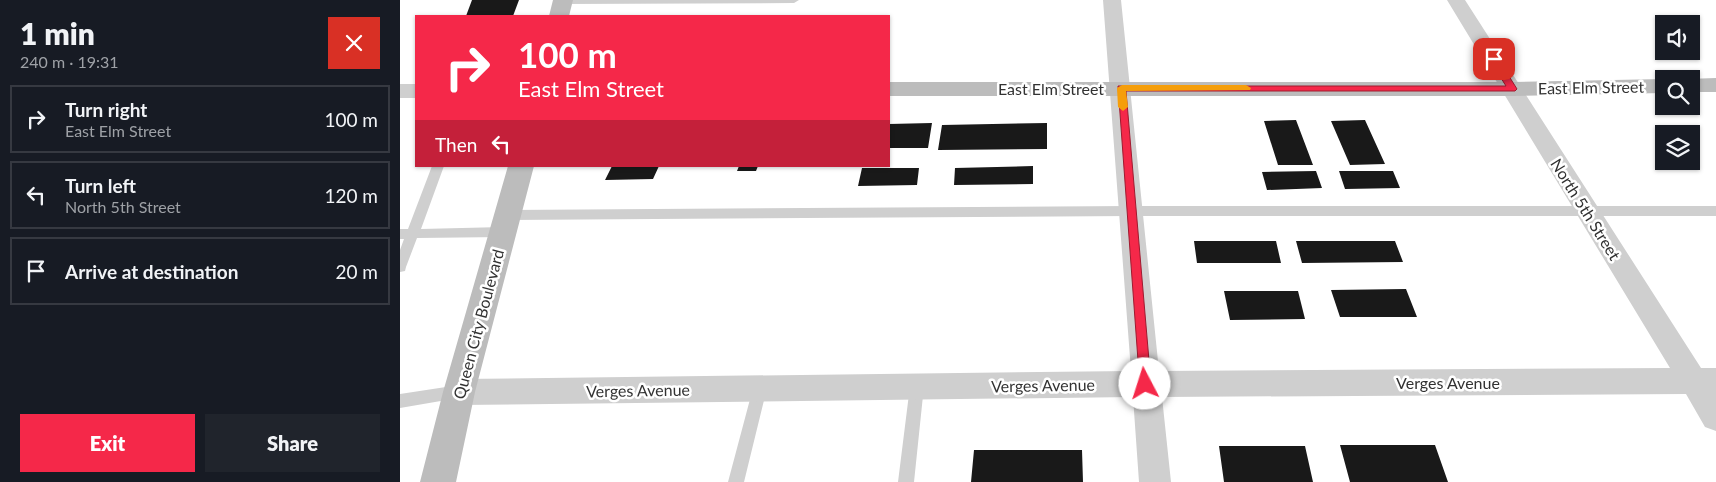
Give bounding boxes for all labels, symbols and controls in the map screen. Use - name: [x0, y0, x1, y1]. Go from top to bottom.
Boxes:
- text: 1 min: [20, 15, 95, 51]
- map controls: [1655, 15, 1700, 170]
- button: sound: [1655, 15, 1700, 60]
- button: close: [328, 17, 380, 69]
- text: 100 m: [518, 33, 617, 75]
- icon: right: [435, 35, 500, 100]
- pin: [1473, 38, 1515, 80]
- icon: arrive: [1480, 45, 1508, 73]
- text: 240 m · 19:31: [20, 52, 119, 71]
- button: search: [1655, 70, 1700, 115]
- text: East Elm Street: [518, 75, 664, 102]
- street label: East Elm Street: [1538, 77, 1645, 97]
- street label: East Elm Street: [998, 79, 1104, 98]
- text: Turn right: [65, 98, 147, 121]
- icon: right: [22, 105, 50, 133]
- text: 100 m: [324, 108, 378, 131]
- text: East Elm Street: [65, 121, 171, 140]
- button: layers: [1655, 125, 1700, 170]
- icon: left: [487, 130, 515, 158]
- text: Then: [435, 133, 477, 156]
- street label: North 5th Street: [1547, 155, 1625, 263]
- text: Turn left: [65, 174, 136, 197]
- icon: left: [22, 181, 50, 209]
- text: 120 m: [324, 184, 378, 207]
- text: North 5th Street: [65, 197, 181, 216]
- street label: Queen City Boulevard: [449, 247, 507, 401]
- icon: arrive: [22, 257, 50, 285]
- text: Arrive at destination: [65, 260, 238, 283]
- text: 20 m: [335, 260, 378, 283]
- position arrow: [1118, 357, 1170, 409]
- street label: Verges Avenue: [1396, 373, 1500, 392]
- street label: Verges Avenue: [991, 375, 1095, 395]
- street label: Verges Avenue: [586, 380, 690, 400]
- button: Exit: [20, 414, 195, 472]
- button: Share: [205, 414, 380, 472]

